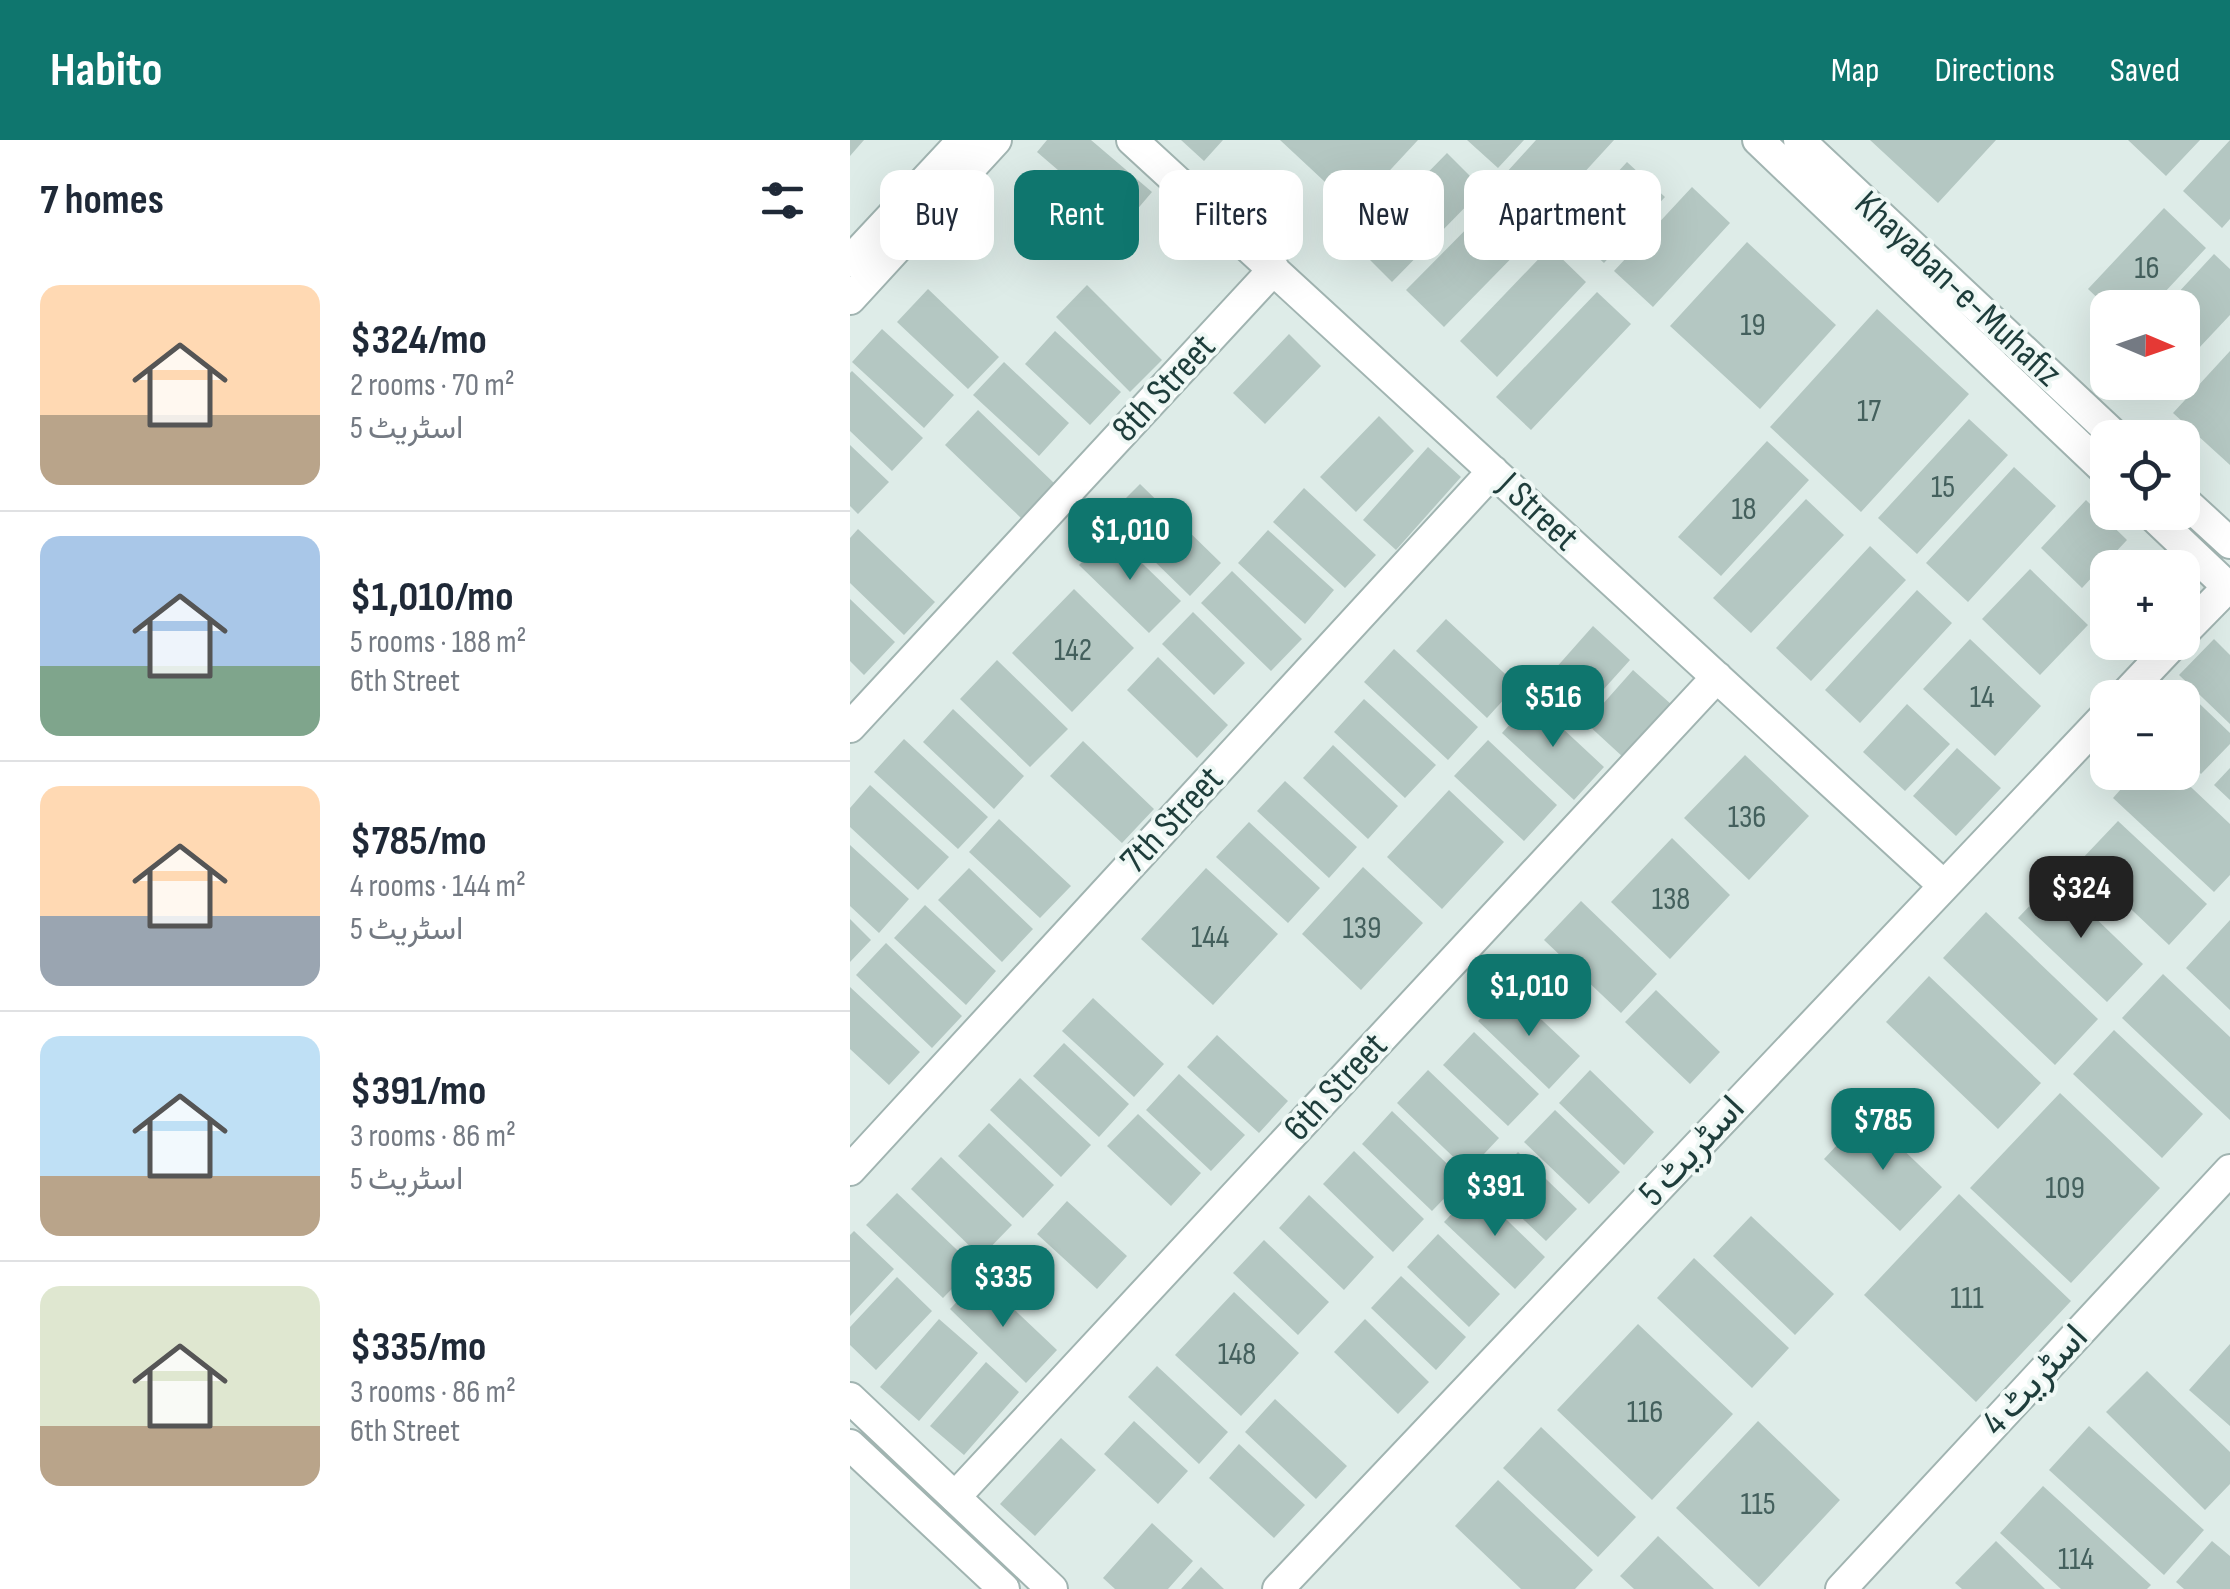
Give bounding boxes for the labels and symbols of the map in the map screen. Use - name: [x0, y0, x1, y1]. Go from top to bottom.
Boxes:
- street label: Khayaban-e-Muhafiz: [1845, 182, 2071, 396]
- house number: 16: [2134, 249, 2160, 288]
- north arrow: [2090, 290, 2200, 400]
- house number: 19: [1740, 306, 1766, 345]
- street label: 8th Street: [1103, 325, 1225, 451]
- house number: 17: [1857, 392, 1881, 431]
- street label: J Street: [1488, 463, 1588, 561]
- house number: 15: [1931, 468, 1955, 507]
- house number: 18: [1731, 490, 1757, 529]
- pin: $1,010: [1049, 498, 1211, 583]
- house number: 142: [1054, 631, 1092, 670]
- pin: $516: [1494, 665, 1612, 750]
- house number: 14: [1970, 678, 1994, 717]
- street label: 7th Street: [1111, 757, 1233, 883]
- house number: 136: [1728, 798, 1766, 837]
- pin: $324: [2022, 856, 2140, 941]
- house number: 138: [1652, 880, 1690, 919]
- house number: 139: [1343, 909, 1381, 948]
- house number: 144: [1191, 918, 1229, 957]
- pin: $1,010: [1448, 954, 1610, 1039]
- street label: 6th Street: [1275, 1024, 1397, 1150]
- street label: اسٹریٹ 5: [1630, 1086, 1754, 1216]
- pin: $785: [1824, 1088, 1942, 1173]
- pin: $391: [1436, 1154, 1554, 1239]
- house number: 109: [2045, 1169, 2085, 1208]
- pin: $335: [944, 1245, 1062, 1330]
- house number: 111: [1950, 1279, 1984, 1318]
- street label: اسٹریٹ 4: [1972, 1315, 2098, 1445]
- house number: 148: [1218, 1335, 1256, 1374]
- house number: 116: [1627, 1393, 1663, 1432]
- house number: 115: [1740, 1485, 1776, 1524]
- house number: 114: [2058, 1540, 2094, 1579]

